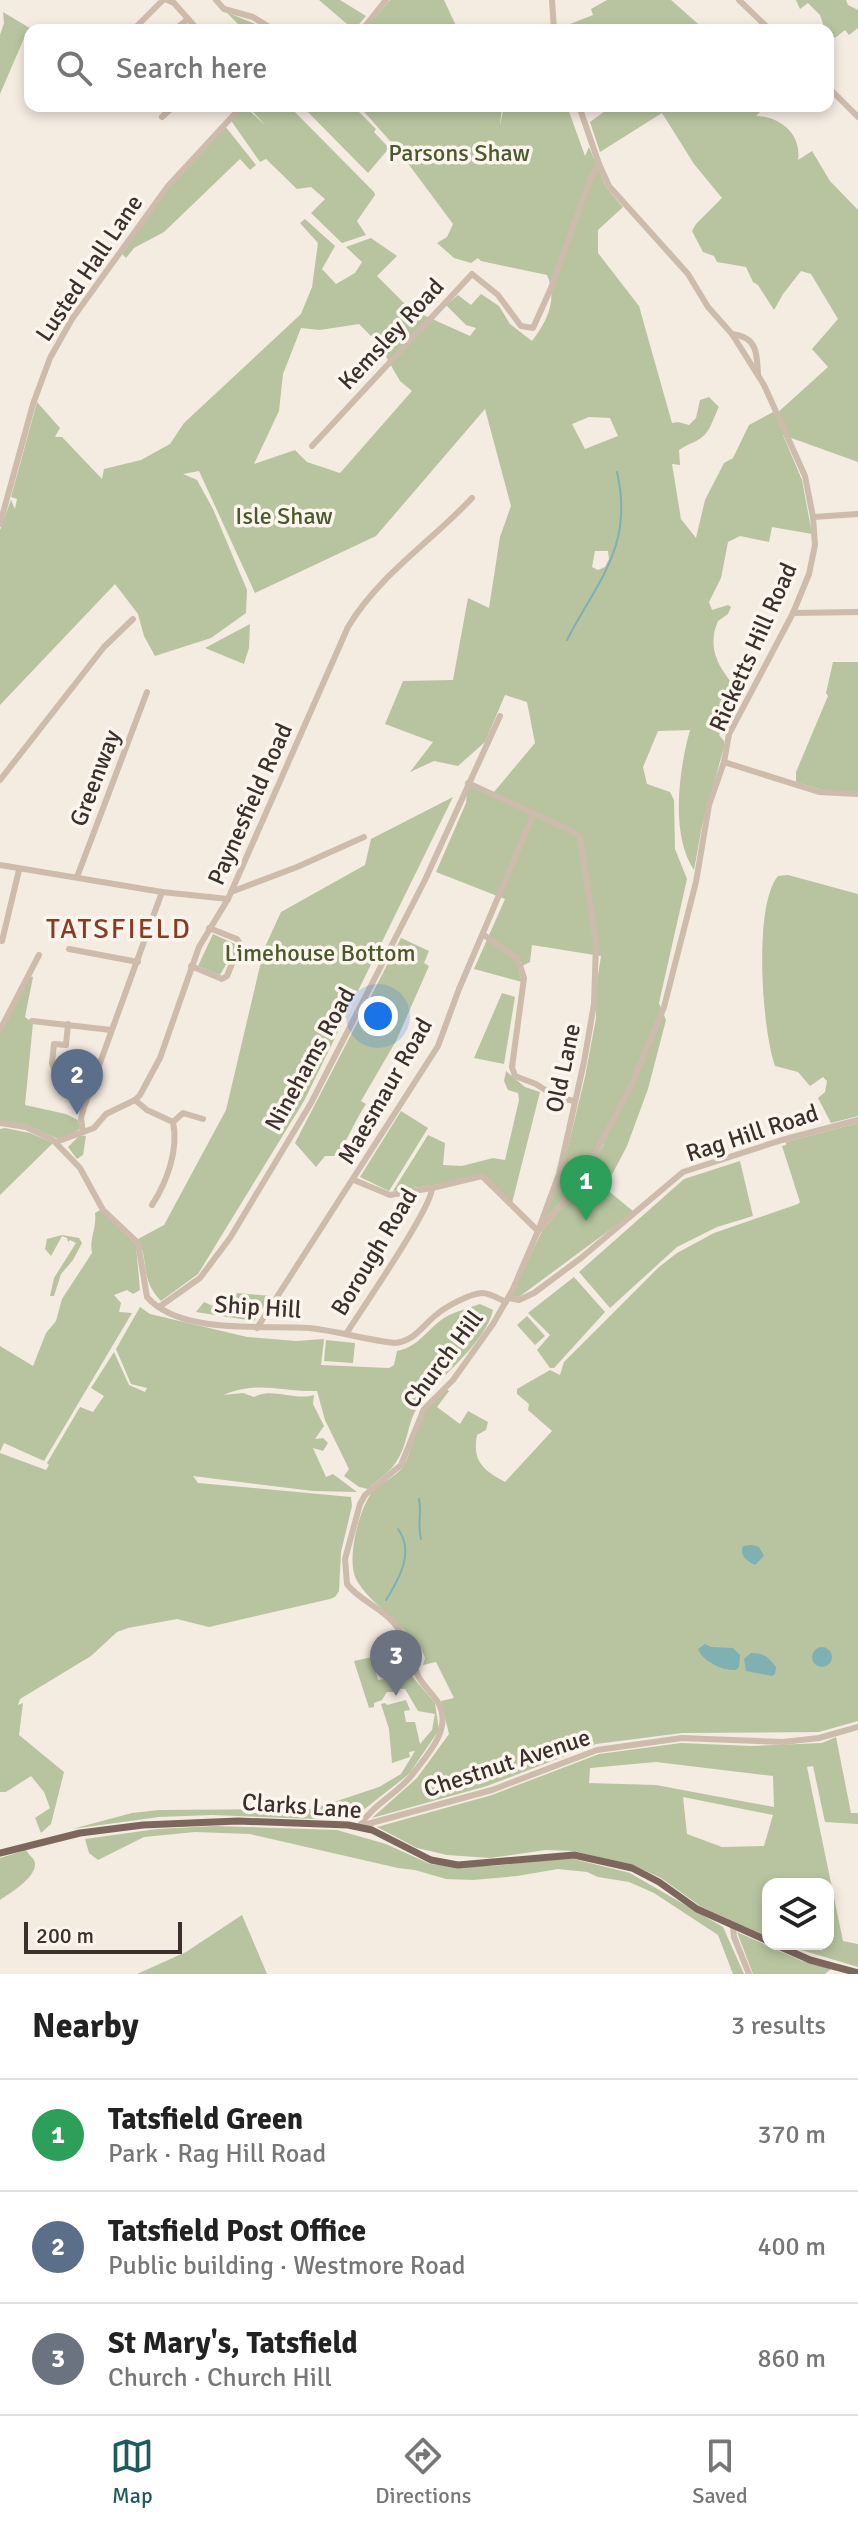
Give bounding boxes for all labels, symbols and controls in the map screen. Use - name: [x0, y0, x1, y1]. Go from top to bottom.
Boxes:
- search box: [24, 24, 834, 112]
- icon: search: [52, 46, 96, 90]
- text: Search here: [116, 50, 267, 87]
- park label: Parsons Shaw: [388, 138, 530, 168]
- street label: Lusted Hall Lane: [29, 189, 149, 347]
- street label: Kemsley Road: [332, 272, 450, 396]
- park label: Isle Shaw: [235, 501, 333, 531]
- street label: Ricketts Hill Road: [702, 558, 804, 736]
- street label: Paynesfield Road: [201, 718, 299, 890]
- street label: Greenway: [63, 726, 127, 830]
- district label: TATSFIELD: [46, 912, 192, 946]
- park label: Limehouse Bottom: [224, 938, 416, 968]
- street label: Ninehams Road: [258, 982, 362, 1136]
- your location: [358, 996, 398, 1036]
- street label: Maesmaur Road: [331, 1013, 439, 1169]
- street label: Old Lane: [539, 1021, 587, 1115]
- pin: 2: [51, 1049, 103, 1115]
- street label: Rag Hill Road: [682, 1097, 822, 1169]
- pin: 1: [560, 1155, 612, 1221]
- street label: Borough Road: [324, 1183, 424, 1321]
- street label: Ship Hill: [213, 1289, 303, 1325]
- street label: Church Hill: [396, 1304, 490, 1414]
- pin: 3: [370, 1630, 422, 1696]
- street label: Chestnut Avenue: [420, 1722, 594, 1804]
- street label: Clarks Lane: [241, 1787, 363, 1825]
- map controls: [762, 1878, 834, 1950]
- button: layers: [762, 1878, 834, 1950]
- scale bar: [24, 1918, 182, 1954]
- text: 200 m: [36, 1922, 94, 1949]
- text: Nearby: [32, 2005, 139, 2047]
- text: 3 results: [731, 2010, 826, 2042]
- text: Tatsfield Green: [108, 2101, 303, 2138]
- text: 1: [51, 2119, 65, 2151]
- text: 370 m: [757, 2119, 826, 2151]
- text: Park · Rag Hill Road: [108, 2138, 326, 2170]
- text: Tatsfield Post Office: [108, 2213, 366, 2250]
- text: 2: [51, 2231, 65, 2263]
- text: 400 m: [757, 2231, 826, 2263]
- text: Public building · Westmore Road: [108, 2250, 466, 2282]
- text: St Mary's, Tatsfield: [108, 2325, 358, 2362]
- text: 3: [51, 2343, 65, 2375]
- text: 860 m: [757, 2343, 826, 2375]
- text: Church · Church Hill: [108, 2362, 332, 2394]
- tab: Map: [110, 2434, 154, 2509]
- tab: Directions: [375, 2434, 471, 2509]
- tab: Saved: [692, 2434, 748, 2509]

